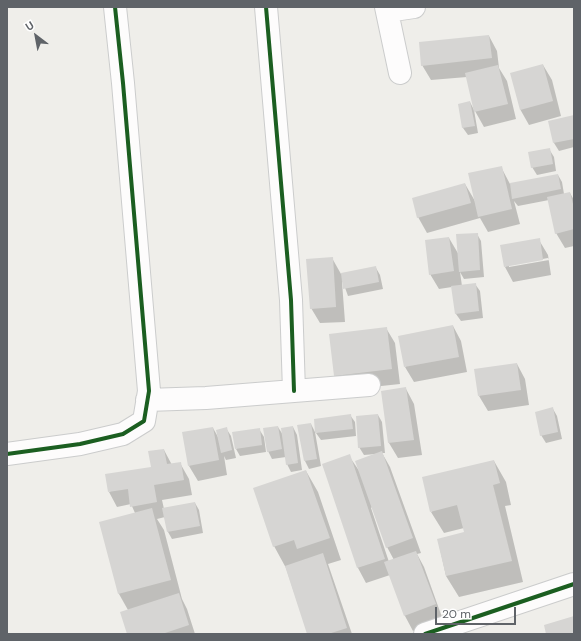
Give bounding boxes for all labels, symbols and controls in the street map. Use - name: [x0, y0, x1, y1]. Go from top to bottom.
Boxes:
- north arrow: [16, 16, 56, 56]
- text: U: [23, 18, 37, 34]
- scale bar: [437, 599, 518, 625]
- text: 20 m: [442, 606, 471, 622]

